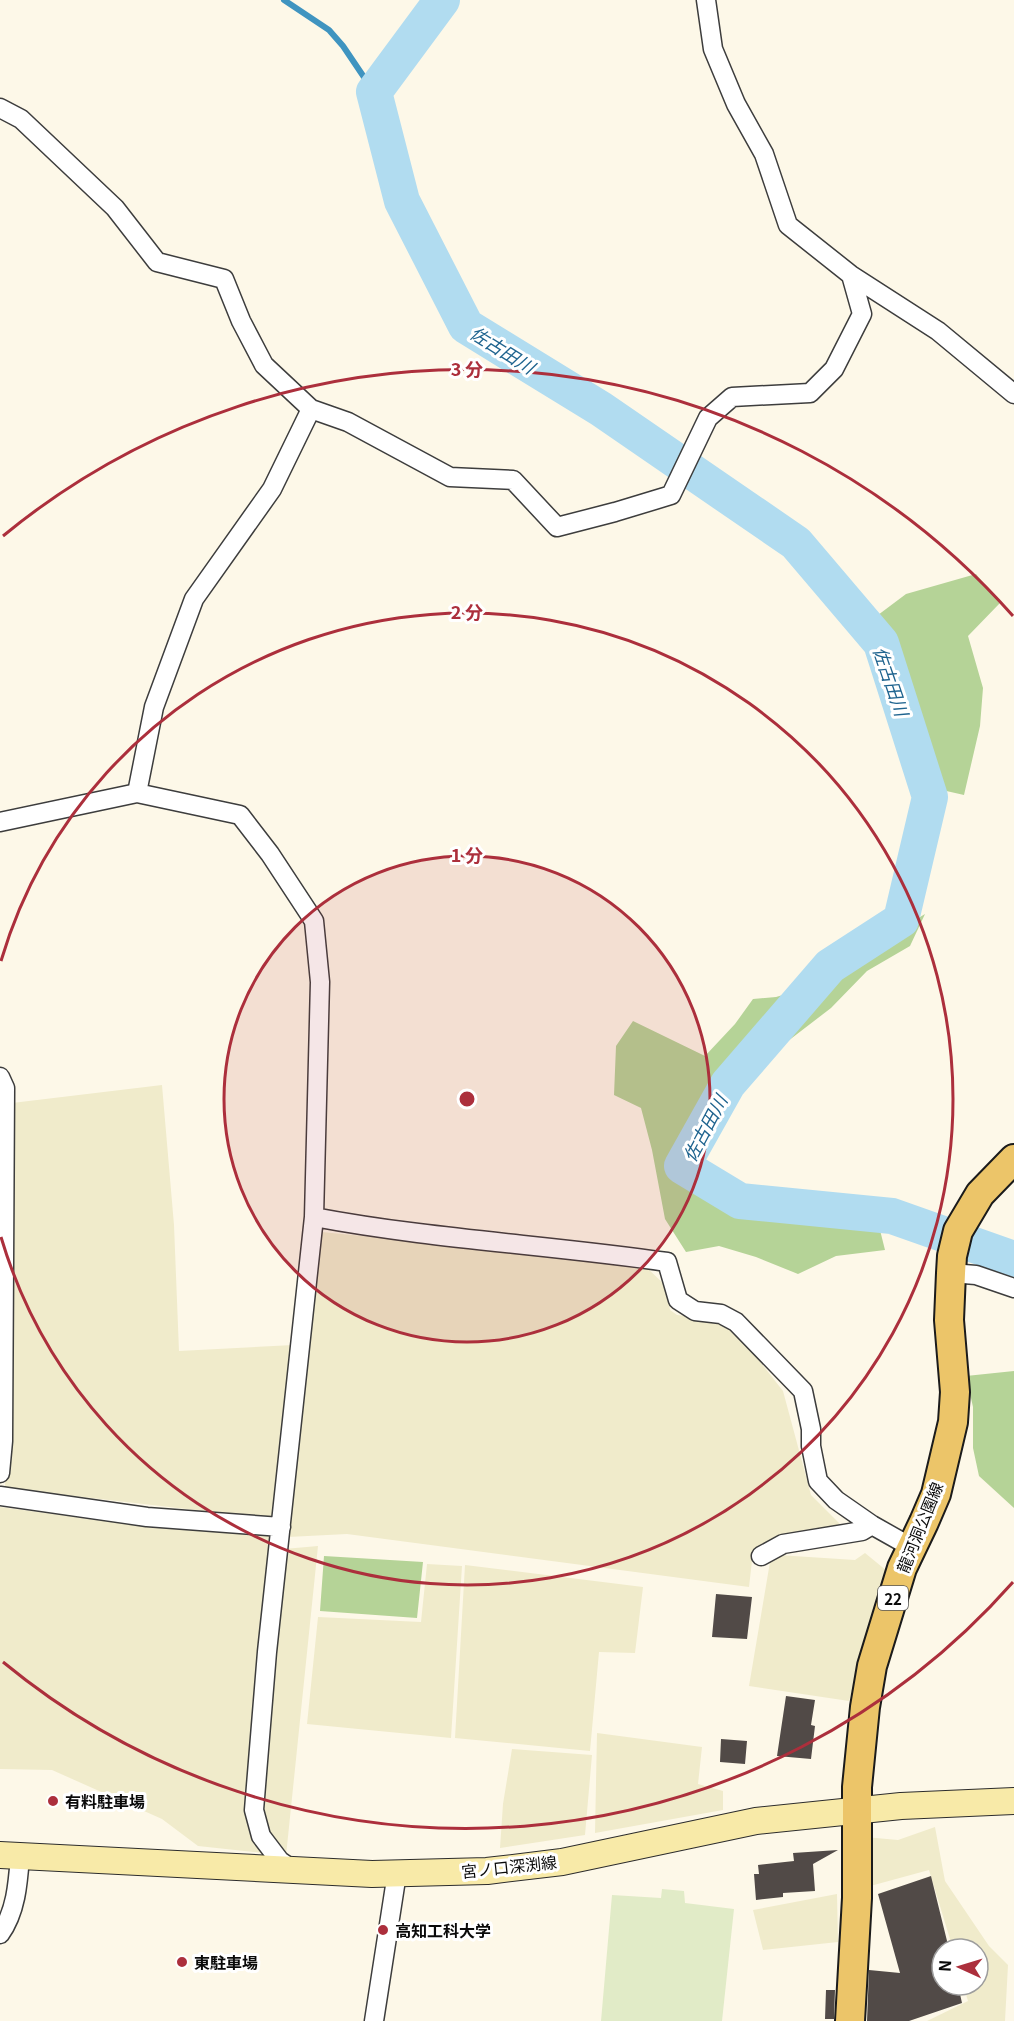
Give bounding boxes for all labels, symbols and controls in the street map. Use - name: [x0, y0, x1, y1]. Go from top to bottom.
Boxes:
- water label: 佐古田川: [466, 319, 542, 380]
- text: 3 分: [451, 355, 483, 381]
- text: 2 分: [451, 598, 483, 624]
- water label: 佐古田川: [868, 643, 917, 721]
- text: 1 分: [451, 841, 483, 867]
- water label: 佐古田川: [676, 1088, 733, 1166]
- centre of rings: [457, 1089, 477, 1109]
- street label: 龍河洞公園線: [890, 1478, 948, 1576]
- road number: 22: [878, 1586, 908, 1610]
- place label: 有料駐車場: [65, 1789, 145, 1813]
- marker: 有料駐車場: [46, 1794, 60, 1808]
- street label: 宮ノ口深渕線: [460, 1849, 558, 1883]
- place label: 高知工科大学: [395, 1918, 491, 1942]
- marker: 高知工科大学: [376, 1923, 390, 1937]
- north arrow: [930, 1937, 990, 1997]
- place label: 東駐車場: [194, 1950, 258, 1974]
- marker: 東駐車場: [175, 1955, 189, 1969]
- text: N: [932, 1959, 956, 1973]

